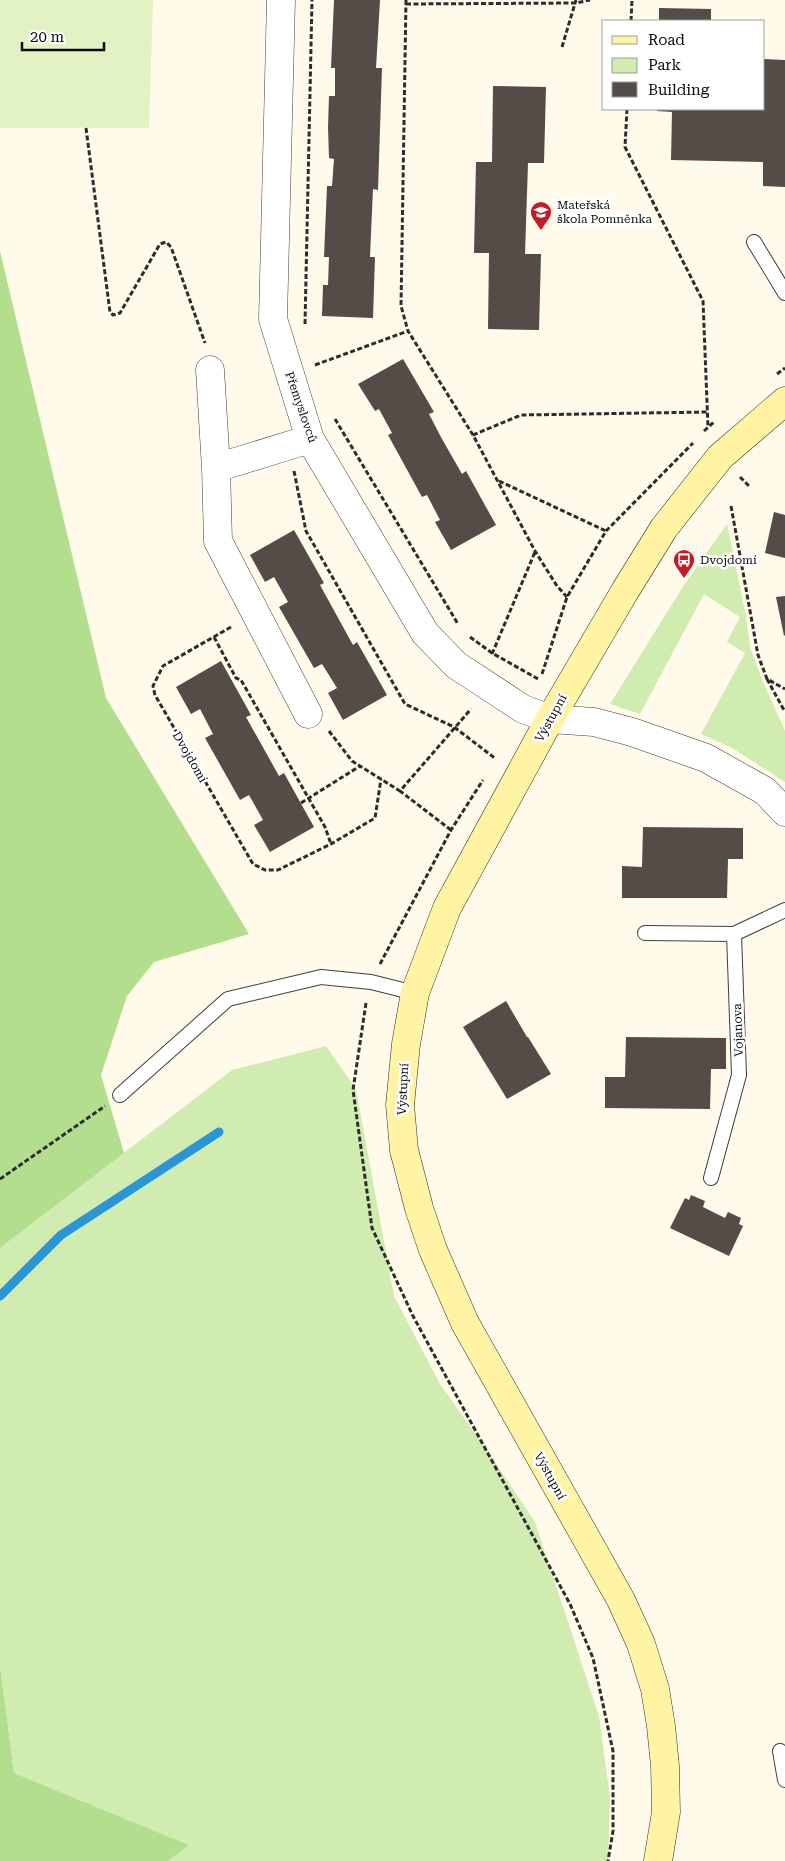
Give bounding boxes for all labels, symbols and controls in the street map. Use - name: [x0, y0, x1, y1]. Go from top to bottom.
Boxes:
- scale bar: [22, 20, 105, 52]
- legend: [602, 20, 765, 110]
- text: 20 m: [30, 28, 65, 46]
- text: Road: [648, 31, 685, 49]
- text: Park: [648, 56, 682, 74]
- text: Building: [648, 81, 710, 99]
- place label: Mateřská škola Pomněnka: [557, 198, 652, 226]
- school or university icon: Mateřská škola Pomněnka: [529, 200, 553, 231]
- street label: Přemyslovců: [282, 370, 320, 445]
- bus stop icon: Dvojdomí: [672, 548, 696, 579]
- place label: Dvojdomí: [700, 553, 757, 567]
- street label: Výstupní: [532, 692, 570, 744]
- street label: Dvojdomí: [170, 729, 210, 785]
- street label: Vojanova: [730, 1003, 746, 1057]
- street label: Výstupní: [395, 1062, 411, 1115]
- street label: Výstupní: [531, 1450, 569, 1502]

